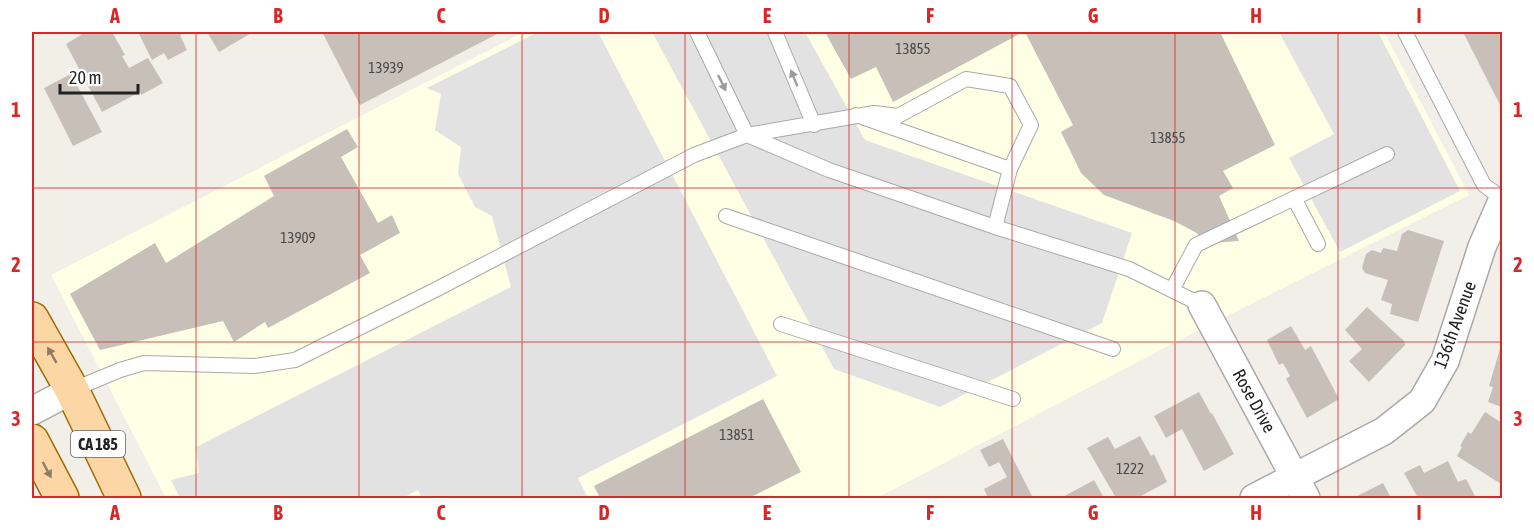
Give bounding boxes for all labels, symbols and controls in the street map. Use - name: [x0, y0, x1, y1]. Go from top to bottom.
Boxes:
- text: A: [109, 4, 120, 27]
- text: B: [273, 4, 283, 27]
- text: C: [437, 4, 446, 27]
- text: D: [598, 4, 610, 27]
- text: E: [763, 4, 772, 27]
- text: F: [926, 4, 934, 27]
- text: G: [1088, 4, 1099, 27]
- text: H: [1250, 4, 1262, 27]
- text: I: [1416, 4, 1422, 27]
- house number: 13855: [895, 40, 931, 57]
- scale bar: [60, 57, 138, 95]
- house number: 13939: [368, 59, 404, 76]
- text: 20 m: [69, 67, 101, 88]
- one-way arrow: [789, 69, 798, 87]
- one-way arrow: [718, 75, 727, 92]
- text: 1: [11, 98, 21, 121]
- text: 1: [1513, 98, 1523, 121]
- house number: 13855: [1150, 129, 1186, 146]
- house number: 13909: [280, 229, 316, 246]
- text: 2: [11, 253, 21, 276]
- text: 2: [1513, 253, 1523, 276]
- street label: 136th Avenue: [1429, 278, 1480, 371]
- one-way arrow: [46, 347, 57, 363]
- street label: Rose Drive: [1228, 365, 1280, 436]
- text: 3: [11, 407, 21, 430]
- text: 3: [1513, 407, 1523, 430]
- house number: 13851: [719, 426, 755, 443]
- road number: CA 185: [71, 431, 125, 457]
- house number: 1222: [1116, 460, 1144, 477]
- one-way arrow: [42, 461, 51, 478]
- text: A: [109, 501, 120, 524]
- text: B: [273, 501, 283, 524]
- text: C: [437, 501, 446, 524]
- text: D: [598, 501, 610, 524]
- text: E: [763, 501, 772, 524]
- text: F: [926, 501, 934, 524]
- text: G: [1088, 501, 1099, 524]
- text: H: [1250, 501, 1262, 524]
- text: I: [1416, 501, 1422, 524]

